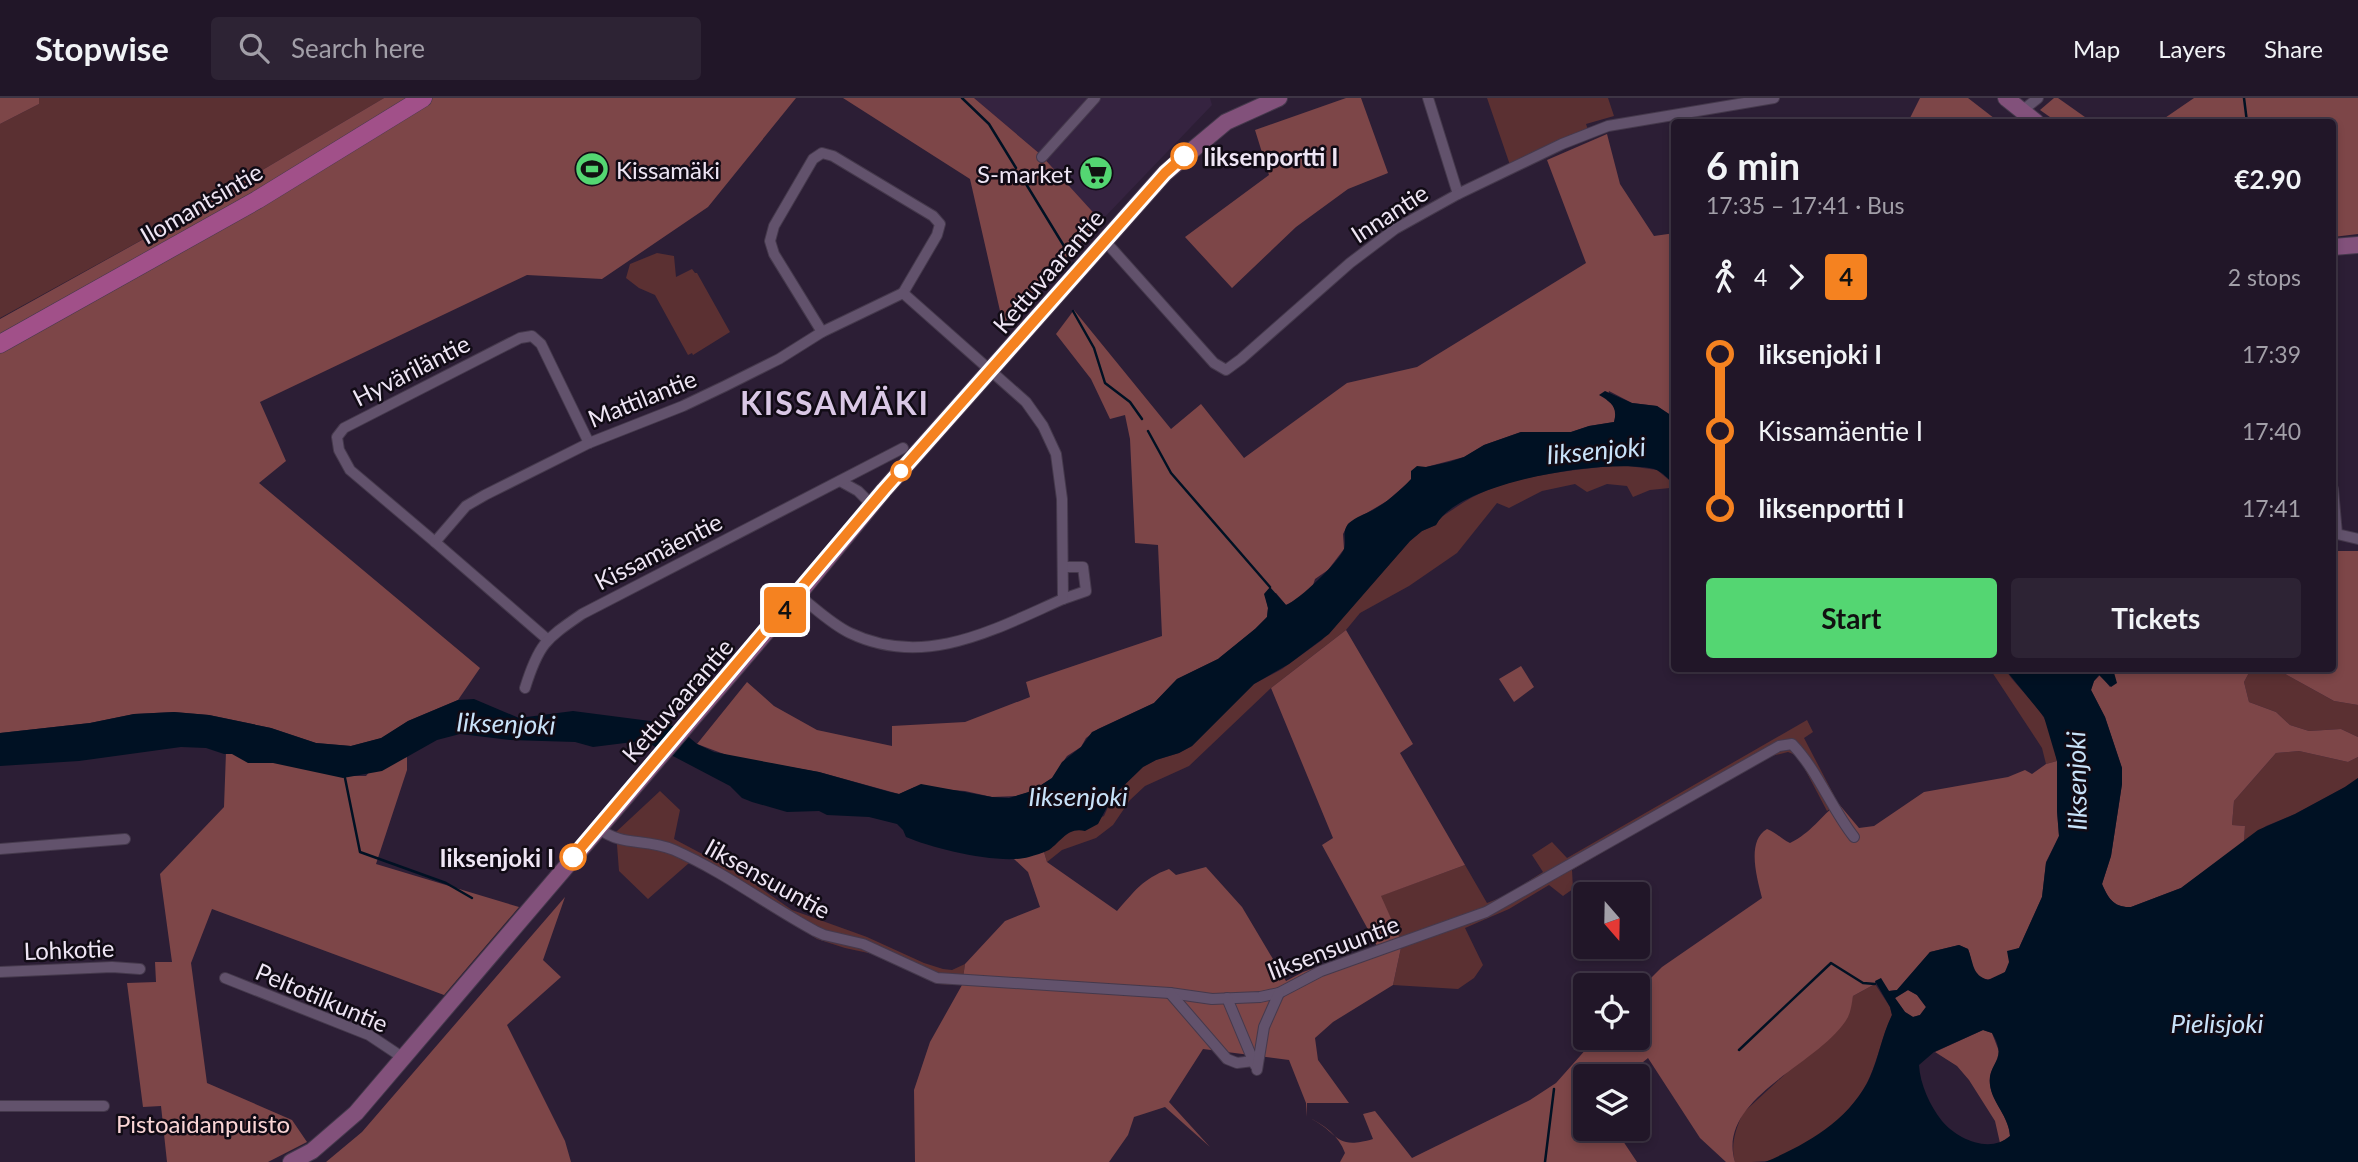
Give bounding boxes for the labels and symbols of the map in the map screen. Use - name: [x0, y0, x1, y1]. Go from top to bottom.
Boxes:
- place label: Iiksenportti I: [1203, 142, 1338, 171]
- marker: Iiksenportti I: [1171, 143, 1197, 169]
- sports icon: Kissamäki: [573, 150, 611, 188]
- supermarket icon: S-market: [1077, 154, 1115, 192]
- place label: Kissamäki: [616, 155, 720, 184]
- street label: Ilomantsintie: [135, 156, 267, 250]
- place label: S-market: [977, 159, 1072, 188]
- street label: Innantie: [1345, 177, 1433, 249]
- street label: Kettuvaarantie: [986, 203, 1110, 339]
- street label: Hyväriläntie: [348, 328, 474, 412]
- street label: Mattilantie: [584, 363, 700, 433]
- district label: KISSAMÄKI: [740, 383, 930, 422]
- water label: Iiksenjoki: [1545, 430, 1647, 470]
- unlabelled marker: [891, 461, 911, 481]
- street label: Kissamäentie: [589, 506, 727, 596]
- line badge: 4: [762, 587, 808, 633]
- street label: Kettuvaarantie: [615, 632, 739, 768]
- water label: Iiksenjoki: [456, 705, 556, 741]
- water label: Iiksenjoki: [2059, 731, 2093, 831]
- water label: Iiksenjoki: [1028, 780, 1128, 812]
- street label: Iiksensuuntie: [700, 832, 836, 924]
- place label: Iiksenjoki I: [439, 843, 554, 872]
- marker: Iiksenjoki I: [560, 844, 586, 870]
- north arrow: [1573, 882, 1650, 959]
- street label: Iiksensuuntie: [1263, 909, 1403, 985]
- street label: Lohkotie: [23, 933, 115, 965]
- street label: Peltotilkuntie: [252, 956, 392, 1038]
- water label: Pielisjoki: [2171, 1007, 2263, 1039]
- park label: Pistoaidanpuisto: [116, 1109, 290, 1138]

